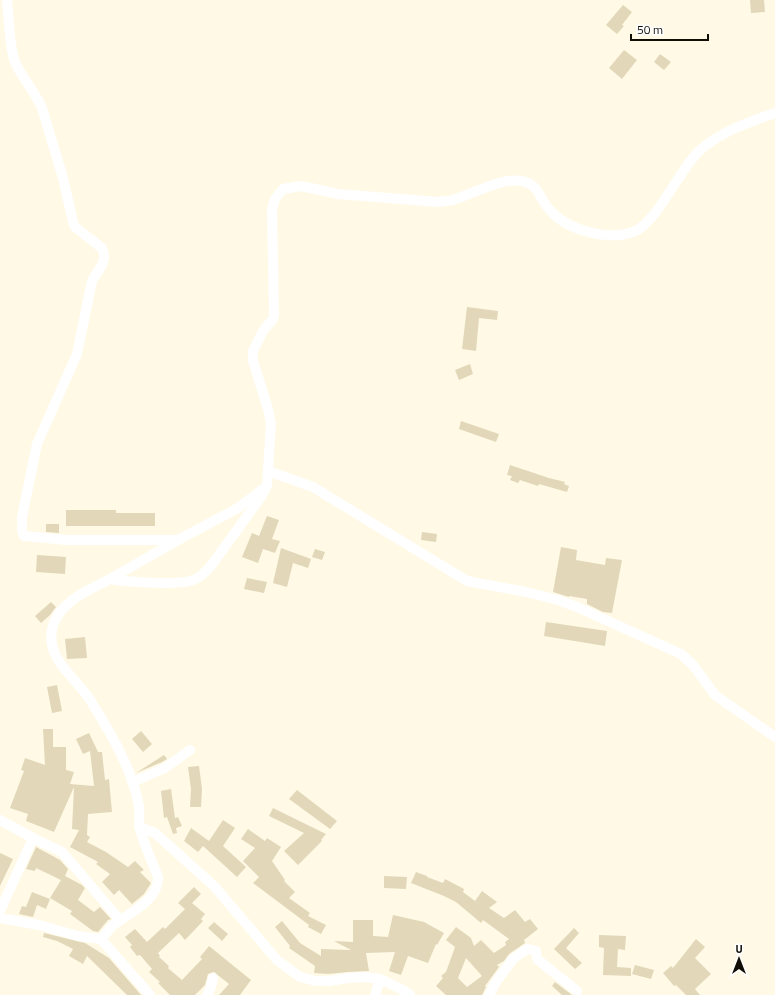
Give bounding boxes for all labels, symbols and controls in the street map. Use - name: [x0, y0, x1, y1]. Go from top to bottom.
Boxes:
- scale bar: [631, 16, 708, 42]
- text: 50 m: [637, 20, 663, 39]
- north arrow: [719, 939, 759, 979]
- text: U: [735, 941, 743, 957]

